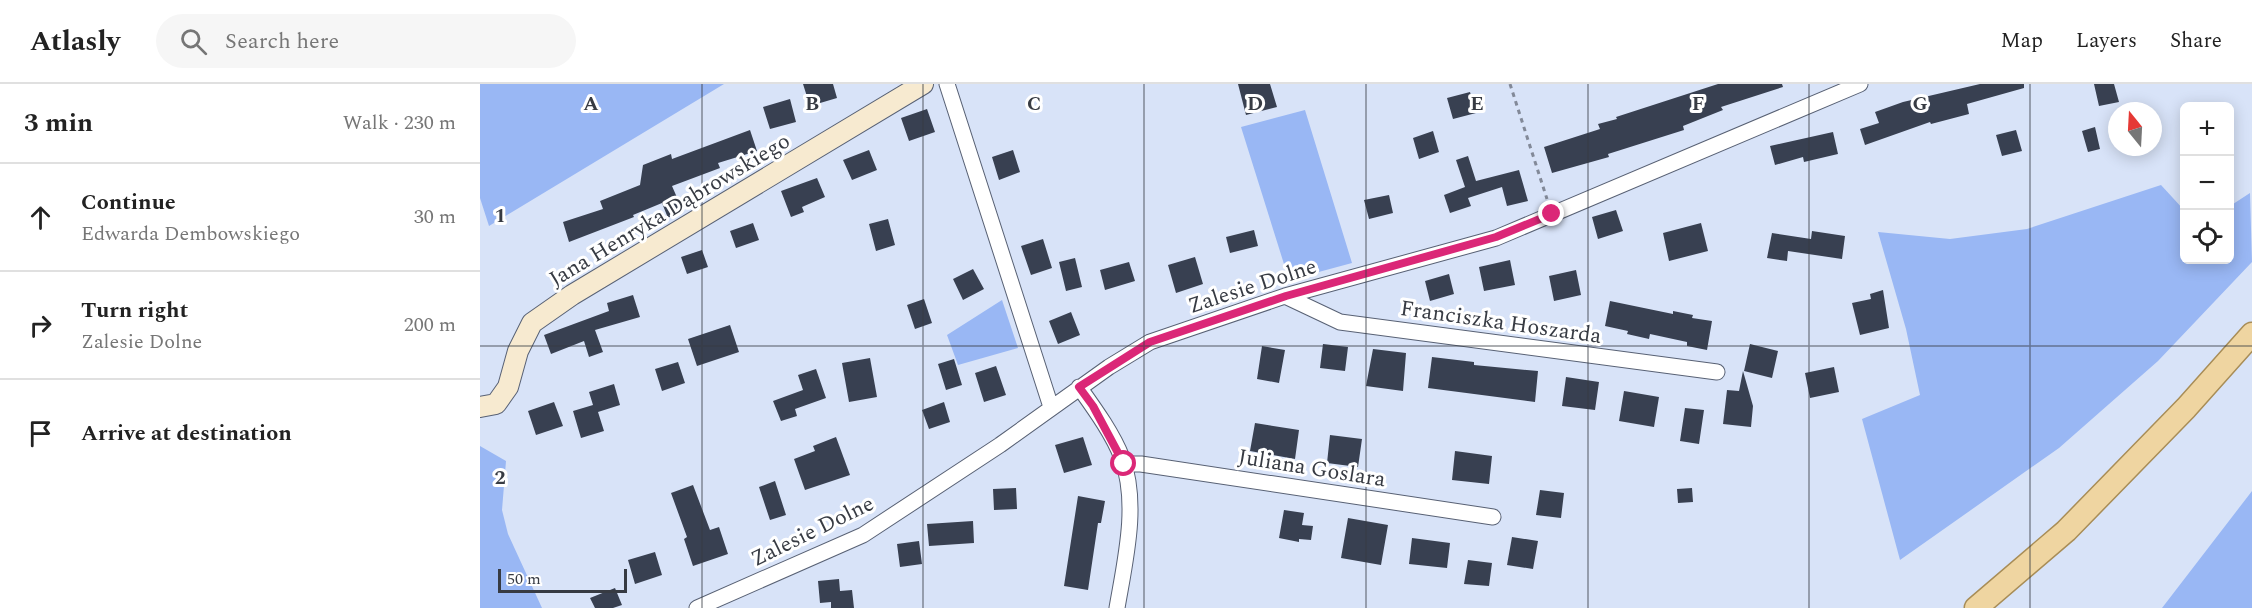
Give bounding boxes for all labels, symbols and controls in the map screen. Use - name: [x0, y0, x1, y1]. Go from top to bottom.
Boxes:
- search box: [156, 14, 576, 68]
- text: Atlasly: [30, 20, 120, 63]
- icon: search: [177, 25, 210, 58]
- text: Search here: [225, 25, 339, 58]
- text: Map: [2001, 25, 2043, 57]
- text: Layers: [2076, 25, 2137, 57]
- text: Share: [2170, 25, 2222, 57]
- text: A: [583, 89, 599, 119]
- text: B: [805, 89, 819, 119]
- text: C: [1027, 89, 1041, 119]
- text: D: [1247, 89, 1263, 119]
- text: E: [1470, 89, 1484, 119]
- text: F: [1692, 89, 1704, 119]
- text: G: [1912, 89, 1928, 119]
- north arrow: [2108, 102, 2162, 156]
- map controls: [2180, 102, 2234, 264]
- button: +: [2180, 102, 2234, 156]
- text: 3 min: [24, 103, 93, 143]
- text: Walk · 230 m: [343, 108, 456, 138]
- street label: Jana Henryka Dąbrowskiego: [543, 125, 797, 296]
- button: −: [2180, 156, 2234, 210]
- text: Continue: [81, 186, 176, 219]
- route end: [1538, 200, 1564, 226]
- icon: ahead: [24, 201, 57, 234]
- text: 1: [494, 201, 506, 231]
- text: 30 m: [414, 202, 456, 232]
- button: locate: [2180, 210, 2234, 264]
- text: Edwarda Dembowskiego: [81, 219, 300, 249]
- street label: Zalesie Dolne: [1184, 250, 1321, 323]
- street label: Franciszka Hoszarda: [1398, 292, 1604, 353]
- text: Turn right: [81, 294, 188, 327]
- icon: right: [24, 309, 57, 342]
- text: 200 m: [404, 310, 456, 340]
- text: Zalesie Dolne: [81, 327, 202, 357]
- icon: arrive: [24, 417, 57, 450]
- text: Arrive at destination: [81, 417, 292, 450]
- street label: Juliana Goslara: [1236, 441, 1388, 496]
- route start: [1110, 450, 1136, 476]
- text: 2: [494, 463, 506, 493]
- street label: Zalesie Dolne: [745, 487, 880, 575]
- scale bar: [498, 566, 627, 594]
- text: 50 m: [507, 567, 541, 591]

